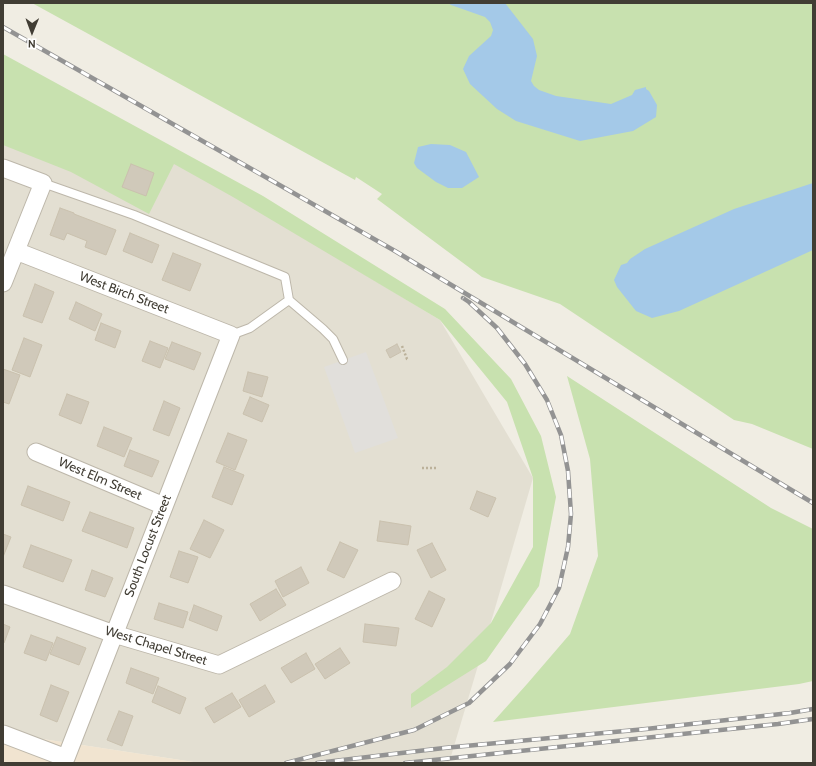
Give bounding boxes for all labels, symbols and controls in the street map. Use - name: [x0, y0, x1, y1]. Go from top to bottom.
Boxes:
- north arrow: [12, 12, 52, 52]
- text: N: [28, 37, 36, 51]
- street label: West Birch Street: [77, 269, 171, 317]
- street label: West Elm Street: [56, 454, 144, 504]
- street label: South Locust Street: [121, 493, 175, 599]
- street label: West Chapel Street: [103, 623, 209, 669]

